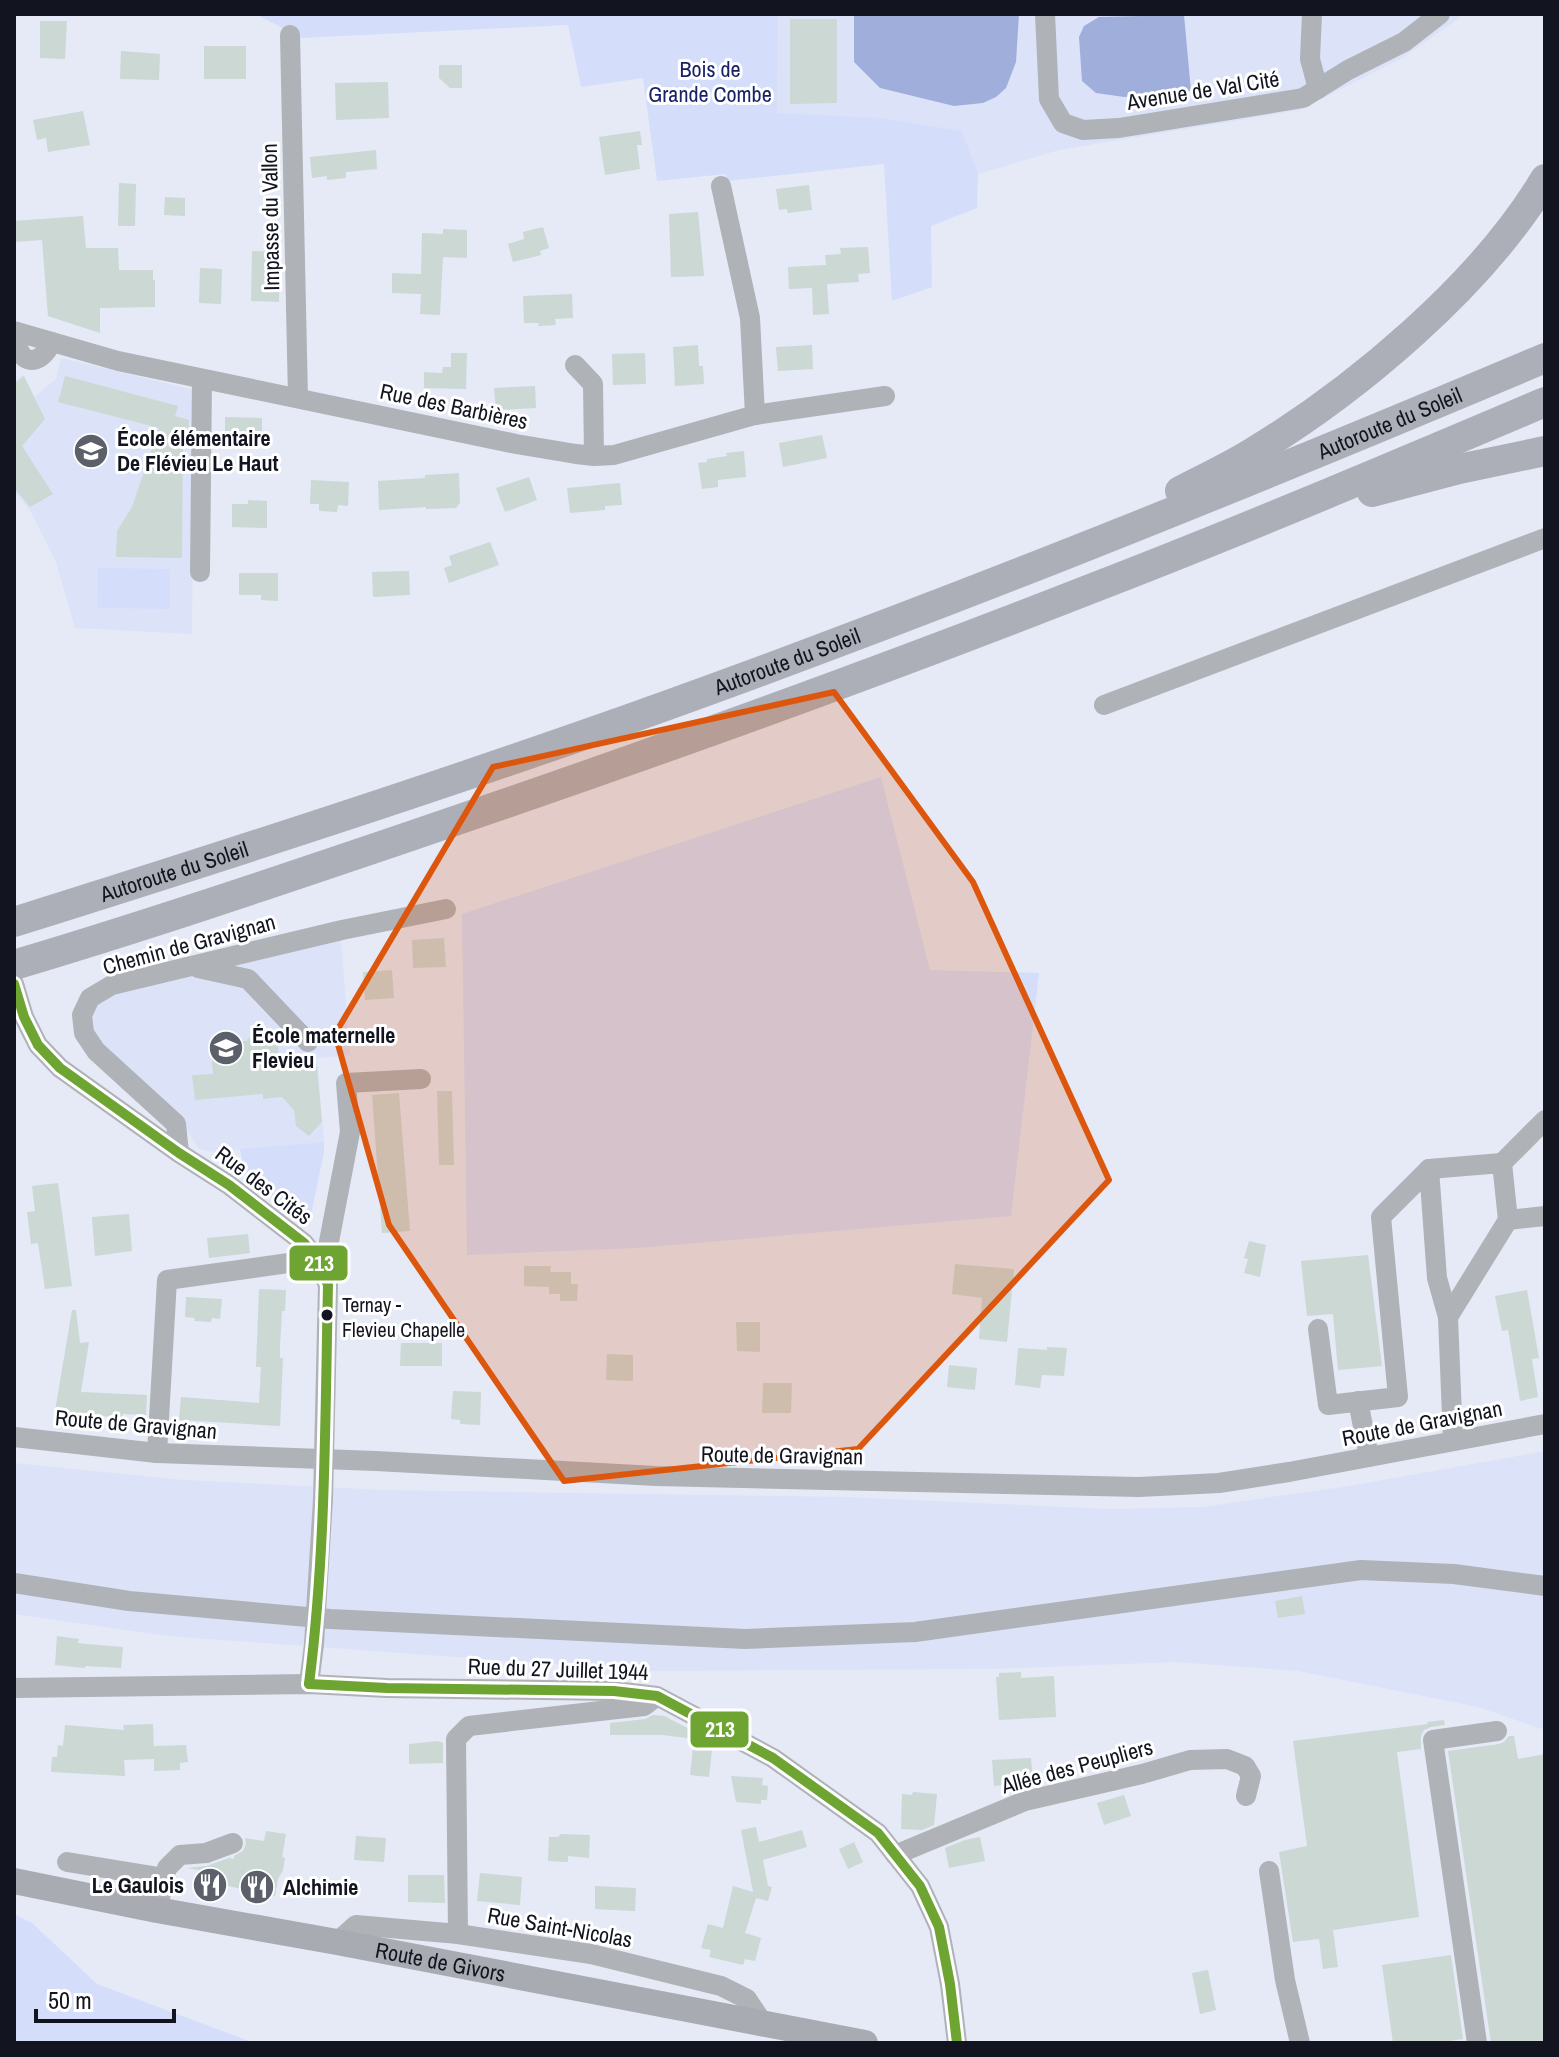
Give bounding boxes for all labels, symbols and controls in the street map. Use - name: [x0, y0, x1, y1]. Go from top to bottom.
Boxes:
- park label: Bois de Grande Combe: [648, 54, 772, 109]
- street label: Avenue de Val Cité: [1124, 63, 1281, 117]
- street label: Impasse du Vallon: [254, 143, 286, 291]
- street label: Rue des Barbières: [377, 376, 531, 436]
- street label: Autoroute du Soleil: [1312, 380, 1466, 467]
- place label: École élémentaire De Flévieu Le Haut: [117, 423, 278, 478]
- school or university icon: École élémentaire De Flévieu Le Haut: [72, 432, 110, 470]
- street label: Autoroute du Soleil: [709, 620, 864, 702]
- street label: Autoroute du Soleil: [95, 834, 252, 909]
- street label: Chemin de Gravignan: [99, 907, 279, 981]
- place label: École maternelle Flevieu: [252, 1020, 395, 1075]
- school or university icon: École maternelle Flevieu: [207, 1029, 245, 1067]
- street label: Rue des Cités: [209, 1139, 319, 1231]
- line badge: 213: [288, 1244, 349, 1282]
- text: 213: [304, 1248, 334, 1278]
- place label: Ternay - Flevieu Chapelle: [342, 1291, 465, 1343]
- marker: Ternay - Flevieu Chapelle: [319, 1307, 335, 1323]
- street label: Route de Gravignan: [1339, 1393, 1505, 1453]
- street label: Route de Gravignan: [54, 1402, 218, 1446]
- street label: Route de Gravignan: [701, 1439, 863, 1471]
- street label: Rue du 27 Juillet 1944: [467, 1651, 649, 1687]
- line badge: 213: [689, 1710, 750, 1749]
- text: 213: [705, 1714, 735, 1744]
- street label: Allée des Peupliers: [997, 1731, 1156, 1801]
- restaurant icon: Le Gaulois: [191, 1866, 229, 1904]
- restaurant icon: Alchimie: [238, 1868, 276, 1906]
- place label: Le Gaulois: [92, 1870, 184, 1900]
- place label: Alchimie: [283, 1872, 358, 1902]
- street label: Rue Saint-Nicolas: [485, 1900, 635, 1954]
- street label: Route de Givors: [373, 1935, 508, 1989]
- scale bar: [36, 1973, 174, 2023]
- text: 50 m: [48, 1984, 92, 2016]

